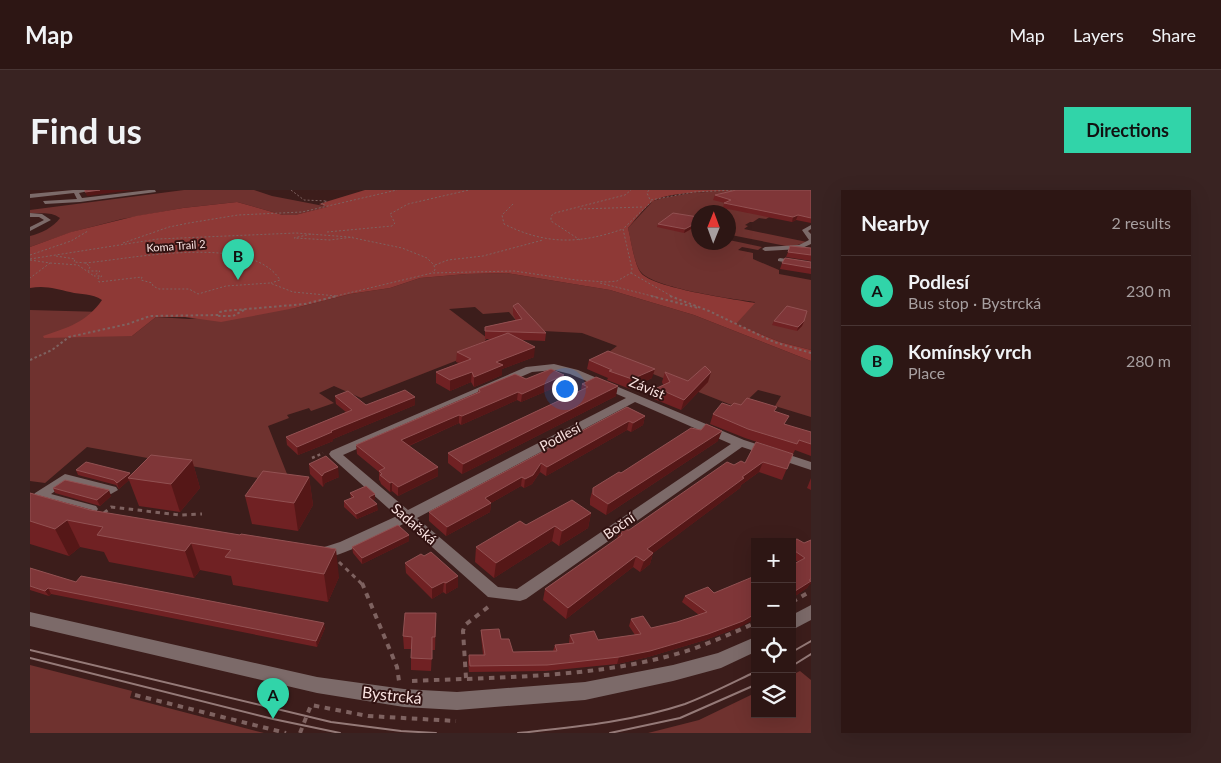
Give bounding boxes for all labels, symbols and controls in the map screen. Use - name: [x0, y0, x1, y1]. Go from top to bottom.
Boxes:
- text: Map: [25, 20, 73, 49]
- text: Map: [1009, 24, 1045, 46]
- text: Layers: [1073, 24, 1124, 46]
- text: Share: [1152, 24, 1196, 46]
- button: Directions: [1064, 107, 1191, 153]
- text: Find us: [30, 109, 142, 151]
- north arrow: [691, 205, 736, 250]
- text: Nearby: [861, 210, 929, 235]
- text: 2 results: [1111, 213, 1171, 232]
- street label: Koma Trail 2: [146, 237, 206, 254]
- pin: B: [222, 239, 254, 280]
- text: Podlesí: [908, 270, 969, 293]
- text: A: [871, 281, 883, 300]
- text: 230 m: [1126, 281, 1171, 300]
- text: Bus stop · Bystrcká: [908, 293, 1041, 312]
- text: Komínský vrch: [908, 340, 1032, 363]
- text: B: [872, 351, 882, 370]
- text: 280 m: [1126, 351, 1171, 370]
- text: Place: [908, 363, 945, 382]
- street label: Závist: [627, 373, 667, 403]
- your location: [552, 376, 578, 402]
- street label: Podlesí: [536, 418, 584, 454]
- street label: Sadařská: [388, 499, 440, 548]
- street label: Boční: [600, 508, 638, 543]
- map controls: [751, 538, 796, 718]
- button: +: [751, 538, 796, 583]
- button: −: [751, 583, 796, 628]
- button: locate: [751, 628, 796, 673]
- button: layers: [751, 673, 796, 718]
- pin: A: [257, 678, 289, 719]
- street label: Bystrcká: [361, 682, 423, 707]

